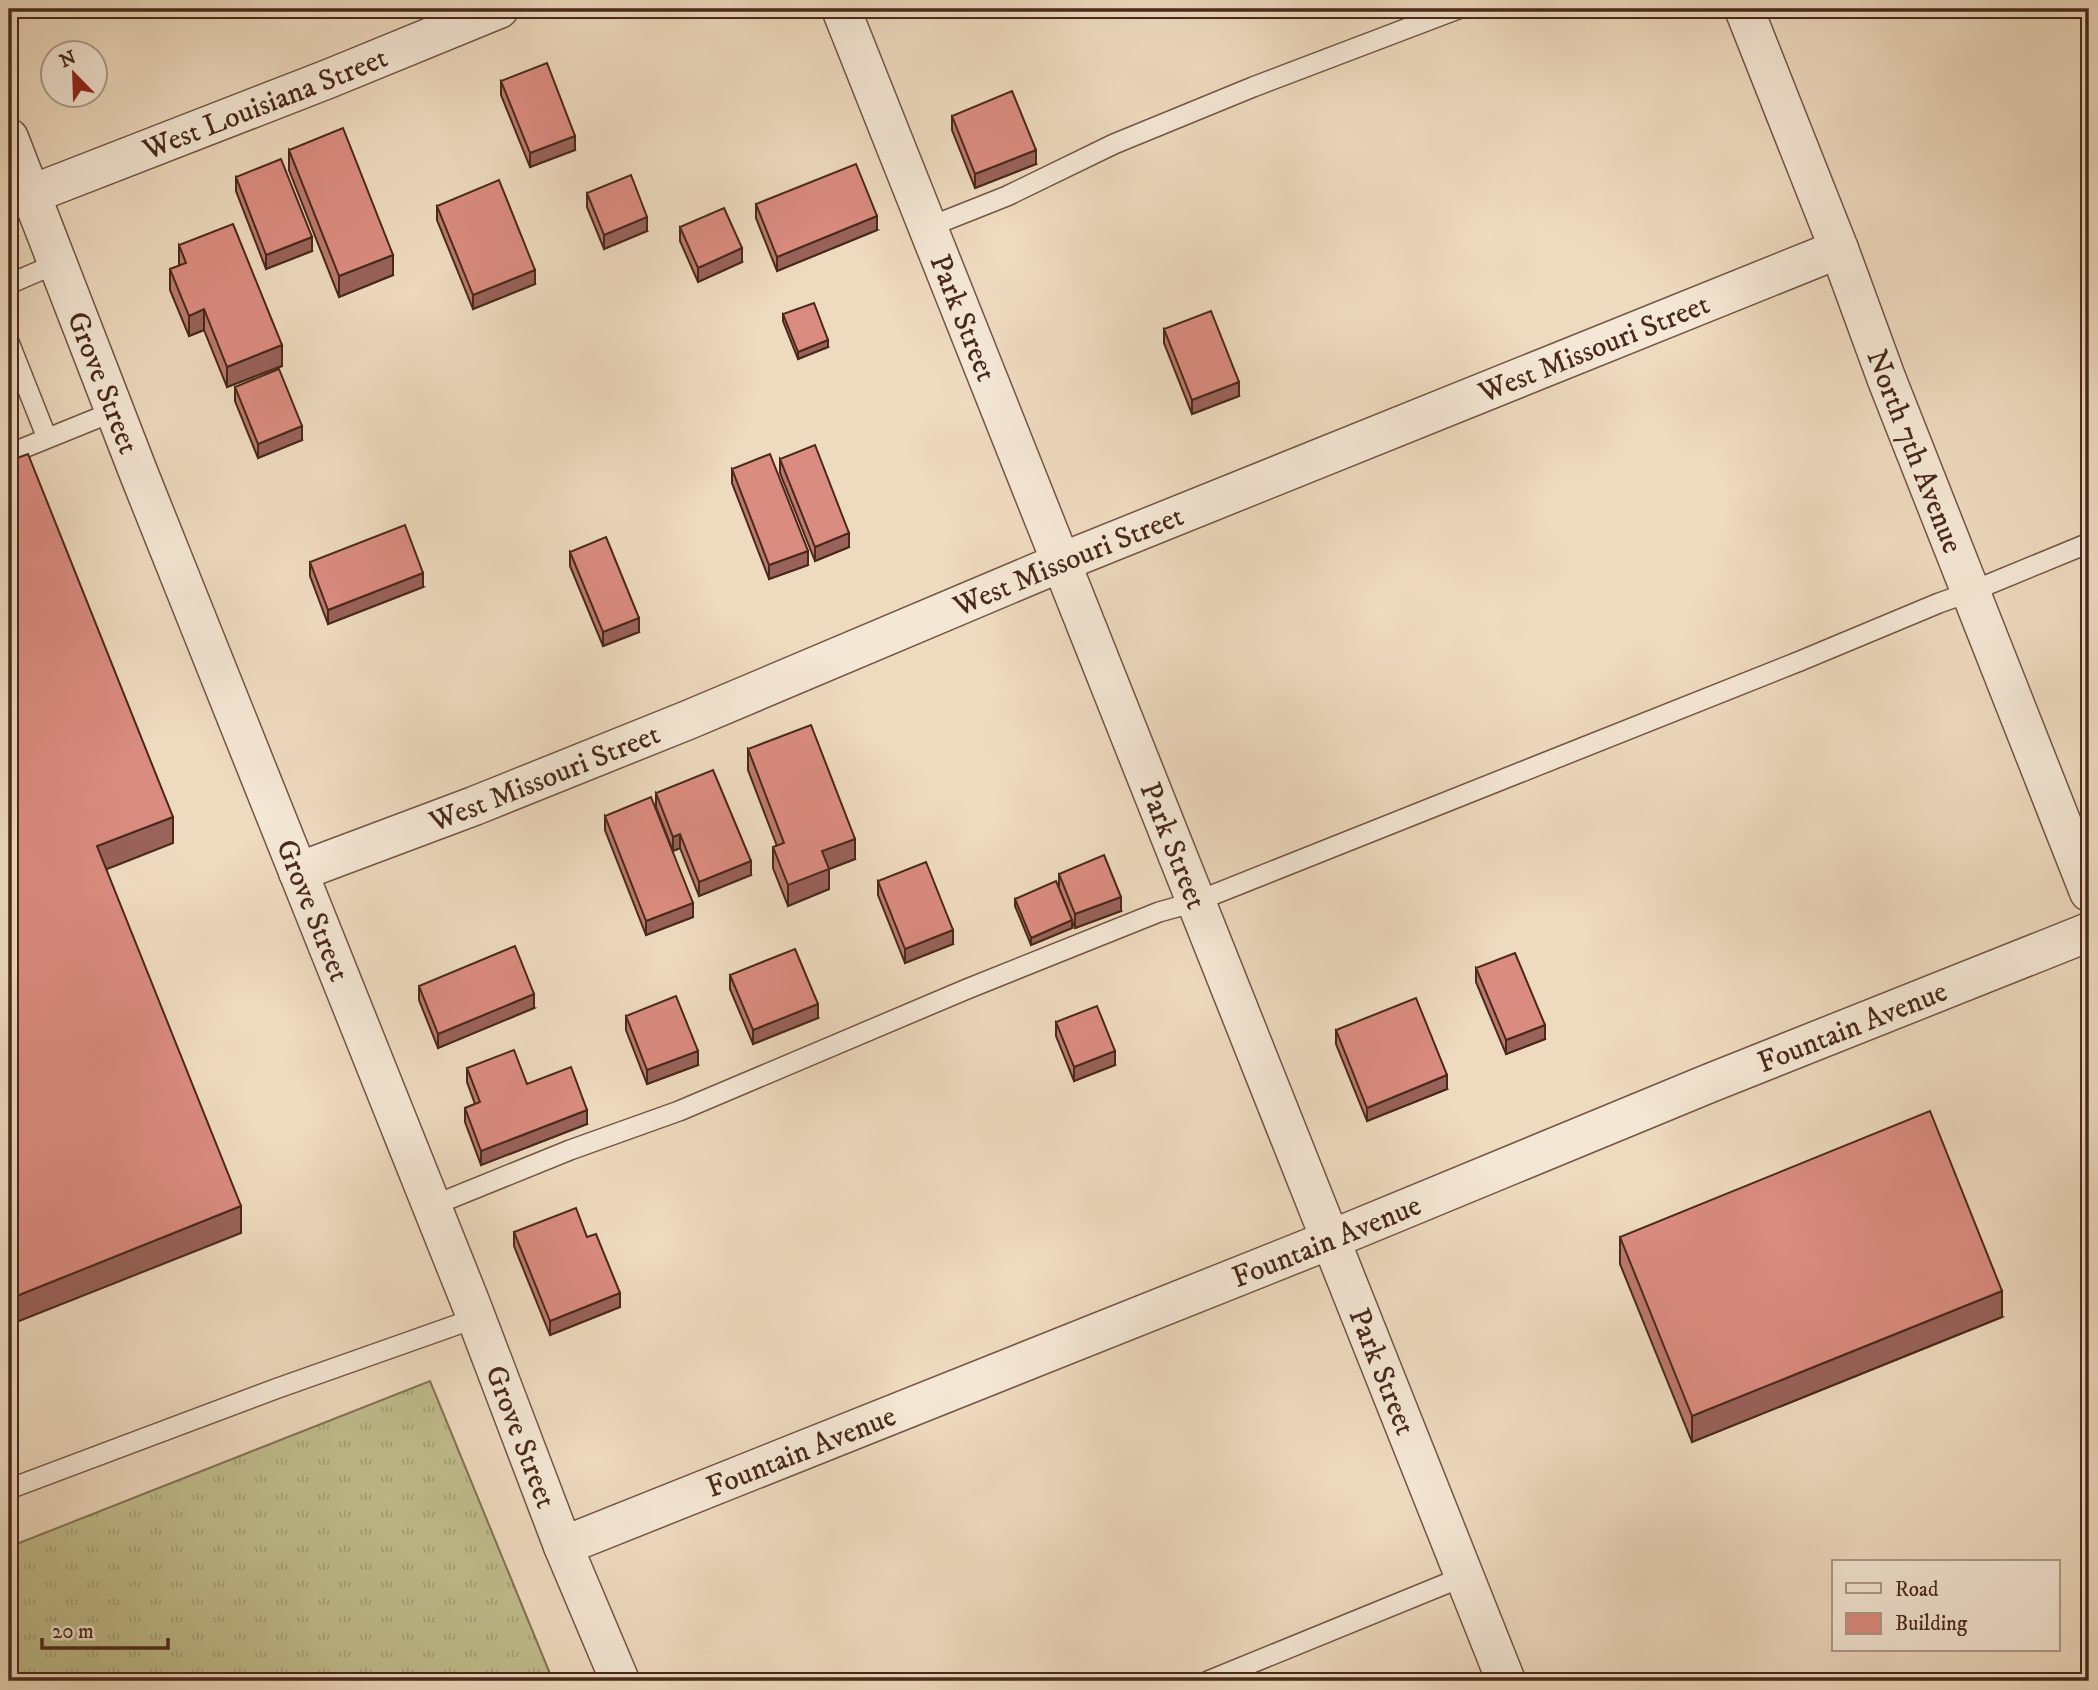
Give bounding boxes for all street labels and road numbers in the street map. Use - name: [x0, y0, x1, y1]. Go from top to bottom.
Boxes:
- street label: West Louisiana Street: [137, 40, 393, 169]
- street label: Park Street: [920, 249, 1004, 387]
- street label: West Missouri Street: [1473, 286, 1715, 412]
- street label: Grove Street: [58, 306, 146, 459]
- street label: North 7th Avenue: [1857, 345, 1970, 559]
- street label: West Missouri Street: [947, 498, 1189, 626]
- street label: West Missouri Street: [424, 716, 666, 841]
- street label: Park Street: [1130, 777, 1214, 915]
- street label: Grove Street: [267, 834, 357, 987]
- street label: Fountain Avenue: [1753, 973, 1953, 1082]
- street label: Fountain Avenue: [1227, 1187, 1427, 1297]
- street label: Park Street: [1340, 1303, 1423, 1441]
- street label: Grove Street: [476, 1361, 564, 1514]
- street label: Fountain Avenue: [701, 1398, 901, 1507]

